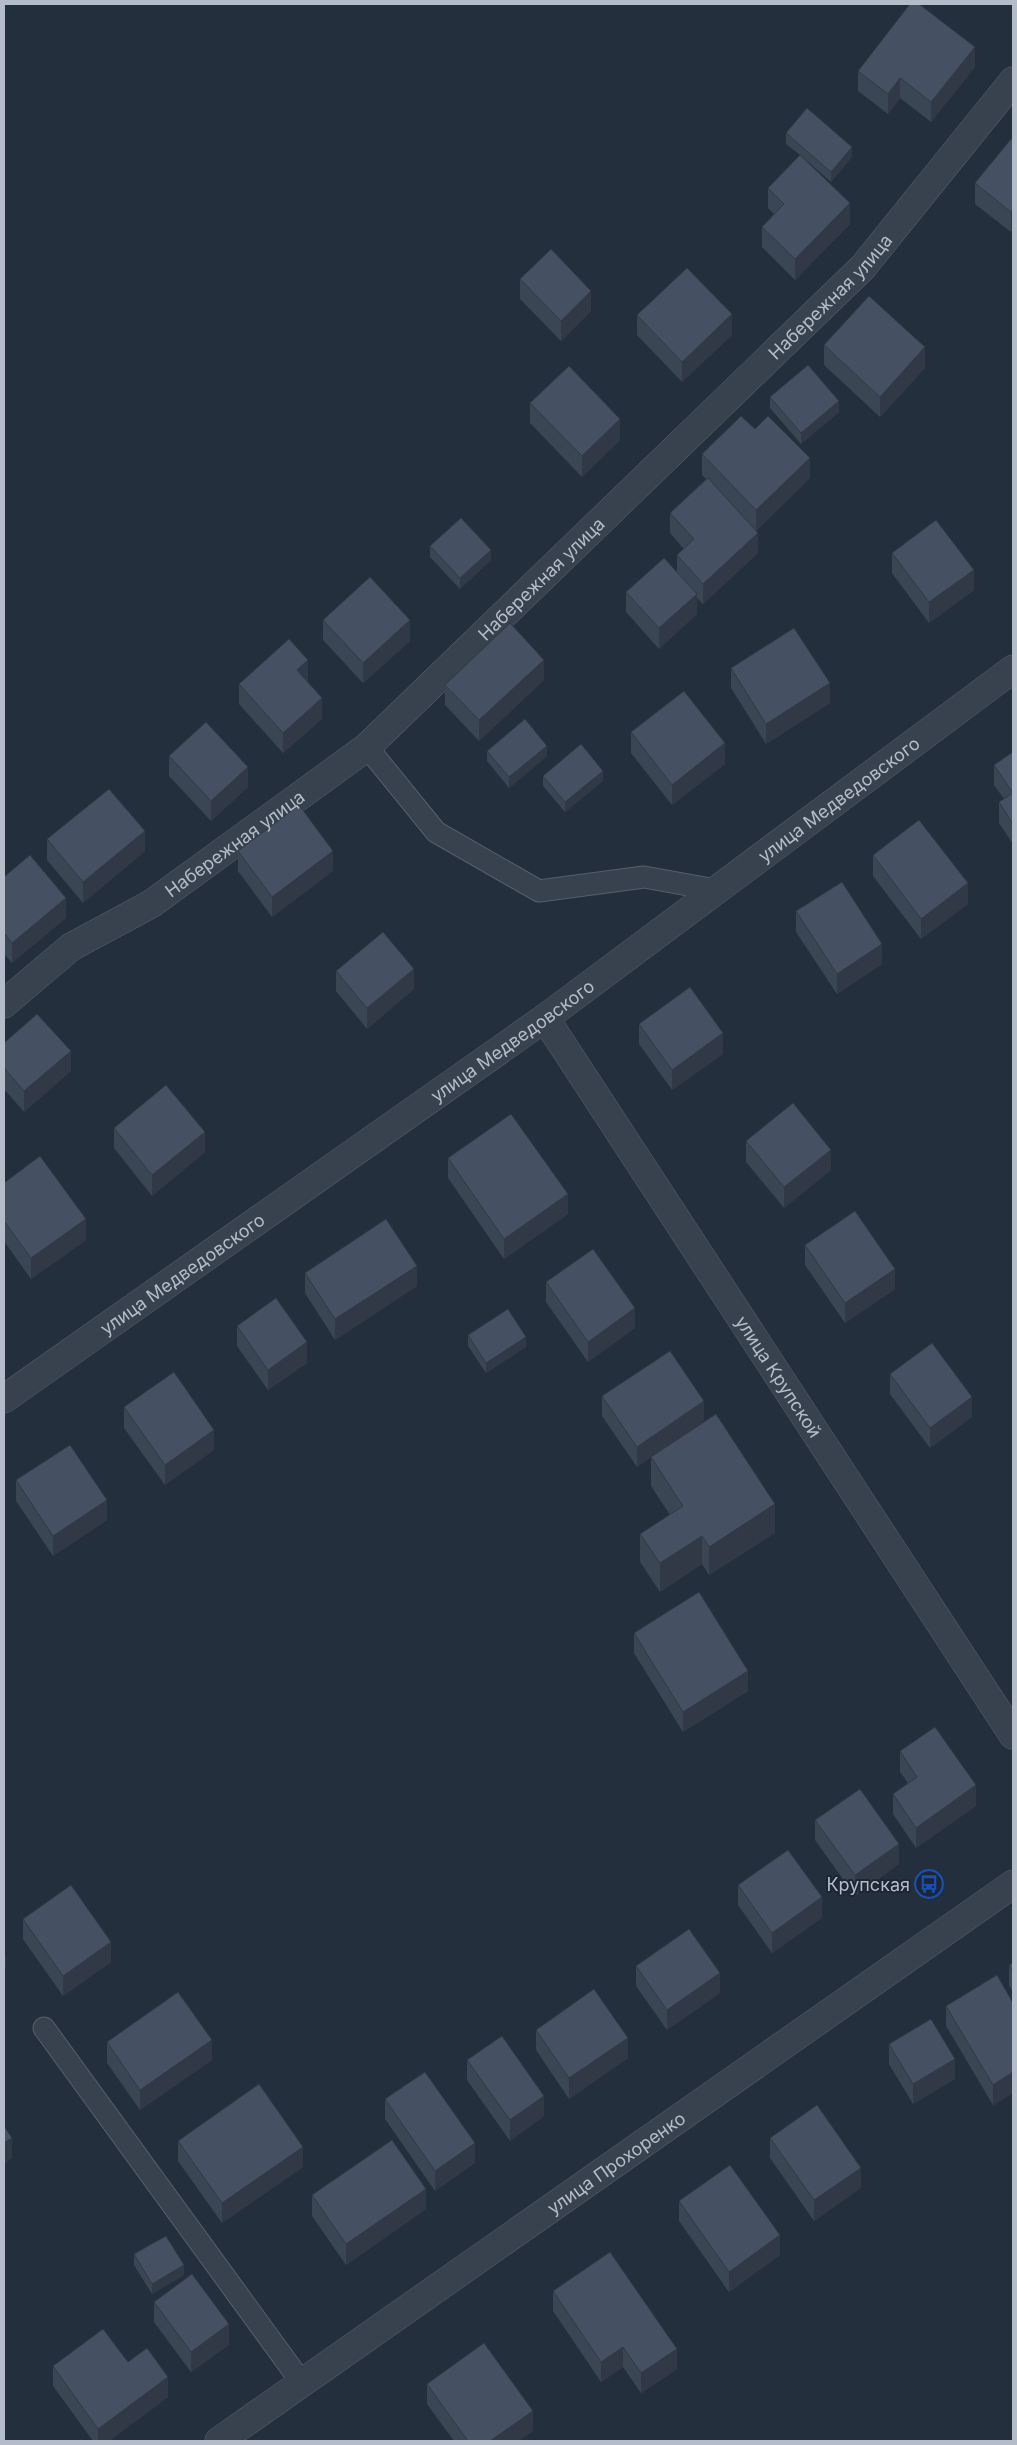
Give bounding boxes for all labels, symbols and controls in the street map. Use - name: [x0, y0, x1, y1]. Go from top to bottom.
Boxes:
- street label: Набережная улица: [764, 230, 896, 363]
- street label: Набережная улица: [474, 513, 608, 644]
- street label: улица Медведовского: [754, 732, 924, 866]
- street label: Набережная улица: [161, 786, 308, 901]
- street label: улица Медведовского: [426, 975, 598, 1106]
- street label: улица Медведовского: [96, 1208, 268, 1339]
- street label: улица Крупской: [732, 1312, 826, 1441]
- bus stop icon: Крупская: [914, 1869, 944, 1899]
- place label: Крупская: [826, 1874, 910, 1895]
- street label: улица Прохоренко: [543, 2107, 689, 2218]

